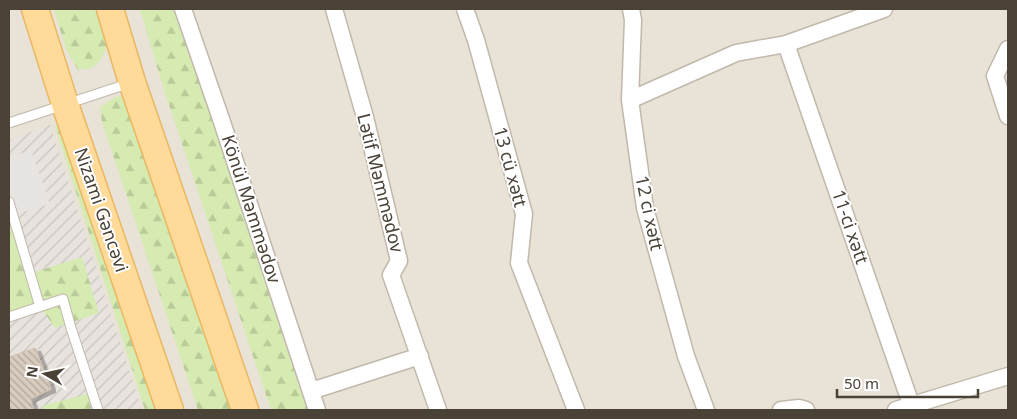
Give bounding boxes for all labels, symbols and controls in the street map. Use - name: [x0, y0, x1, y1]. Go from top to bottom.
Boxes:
- street label: Lətif Məmmədov: [352, 111, 410, 256]
- street label: 13 cü xətt: [489, 124, 533, 210]
- street label: Könül Məmmədov: [217, 131, 288, 287]
- street label: Nizami Gəncəvi: [69, 144, 134, 275]
- street label: 12 ci xətt: [630, 173, 670, 253]
- street label: 11-ci xətt: [827, 186, 875, 267]
- north arrow: [20, 349, 70, 399]
- text: N: [21, 365, 42, 379]
- scale bar: [837, 366, 978, 398]
- text: 50 m: [844, 373, 879, 393]

